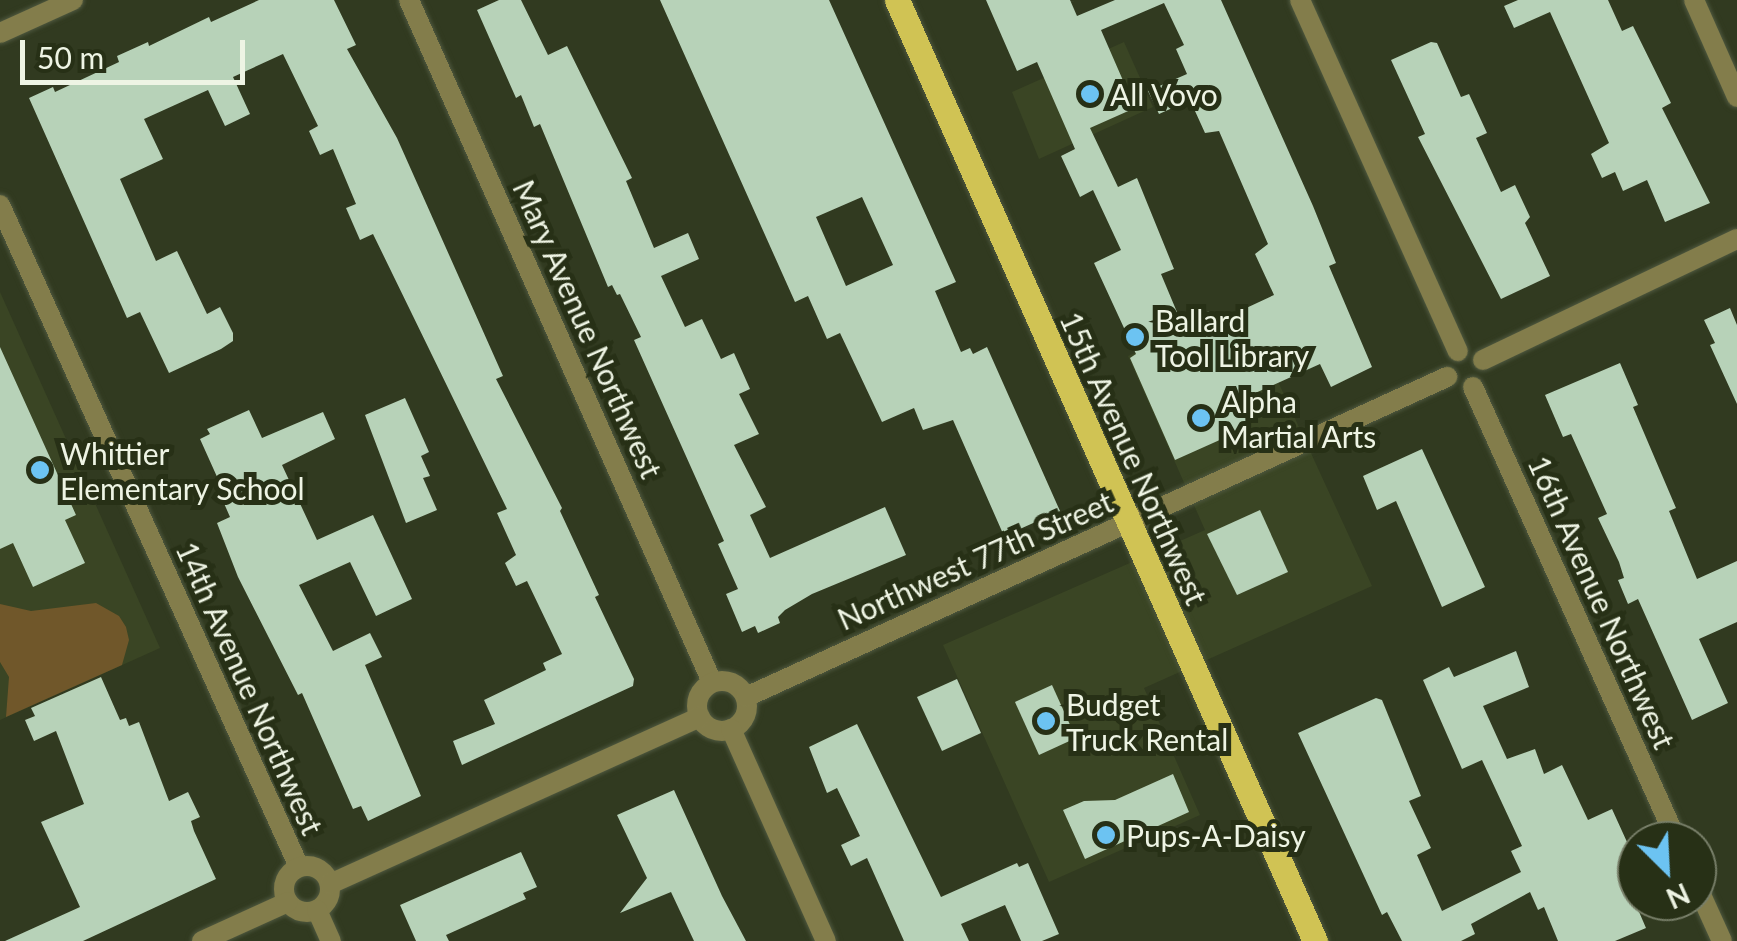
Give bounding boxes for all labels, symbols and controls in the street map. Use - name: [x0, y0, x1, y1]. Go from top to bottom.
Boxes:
- scale bar: [25, 20, 250, 82]
- text: 50 m: [37, 39, 104, 75]
- place label: All Vovo: [1110, 76, 1219, 112]
- marker: All Vovo: [1079, 83, 1101, 105]
- street label: Mary Avenue Northwest: [506, 174, 670, 484]
- place label: Ballard Tool Library: [1155, 302, 1309, 372]
- street label: 15th Avenue Northwest: [1053, 306, 1215, 610]
- marker: Ballard Tool Library: [1124, 326, 1146, 348]
- place label: Alpha Martial Arts: [1221, 383, 1377, 454]
- marker: Alpha Martial Arts: [1190, 407, 1212, 429]
- place label: Whittier Elementary School: [60, 435, 305, 506]
- street label: 16th Avenue Northwest: [1521, 450, 1683, 754]
- marker: Whittier Elementary School: [29, 459, 51, 481]
- street label: Northwest 77th Street: [832, 483, 1118, 637]
- street label: 14th Avenue Northwest: [169, 536, 331, 840]
- place label: Budget Truck Rental: [1066, 686, 1228, 756]
- marker: Budget Truck Rental: [1035, 710, 1057, 732]
- place label: Pups-A-Daisy: [1126, 817, 1306, 853]
- north arrow: [1617, 821, 1717, 921]
- marker: Pups-A-Daisy: [1095, 824, 1117, 846]
- text: N: [1662, 877, 1695, 916]

